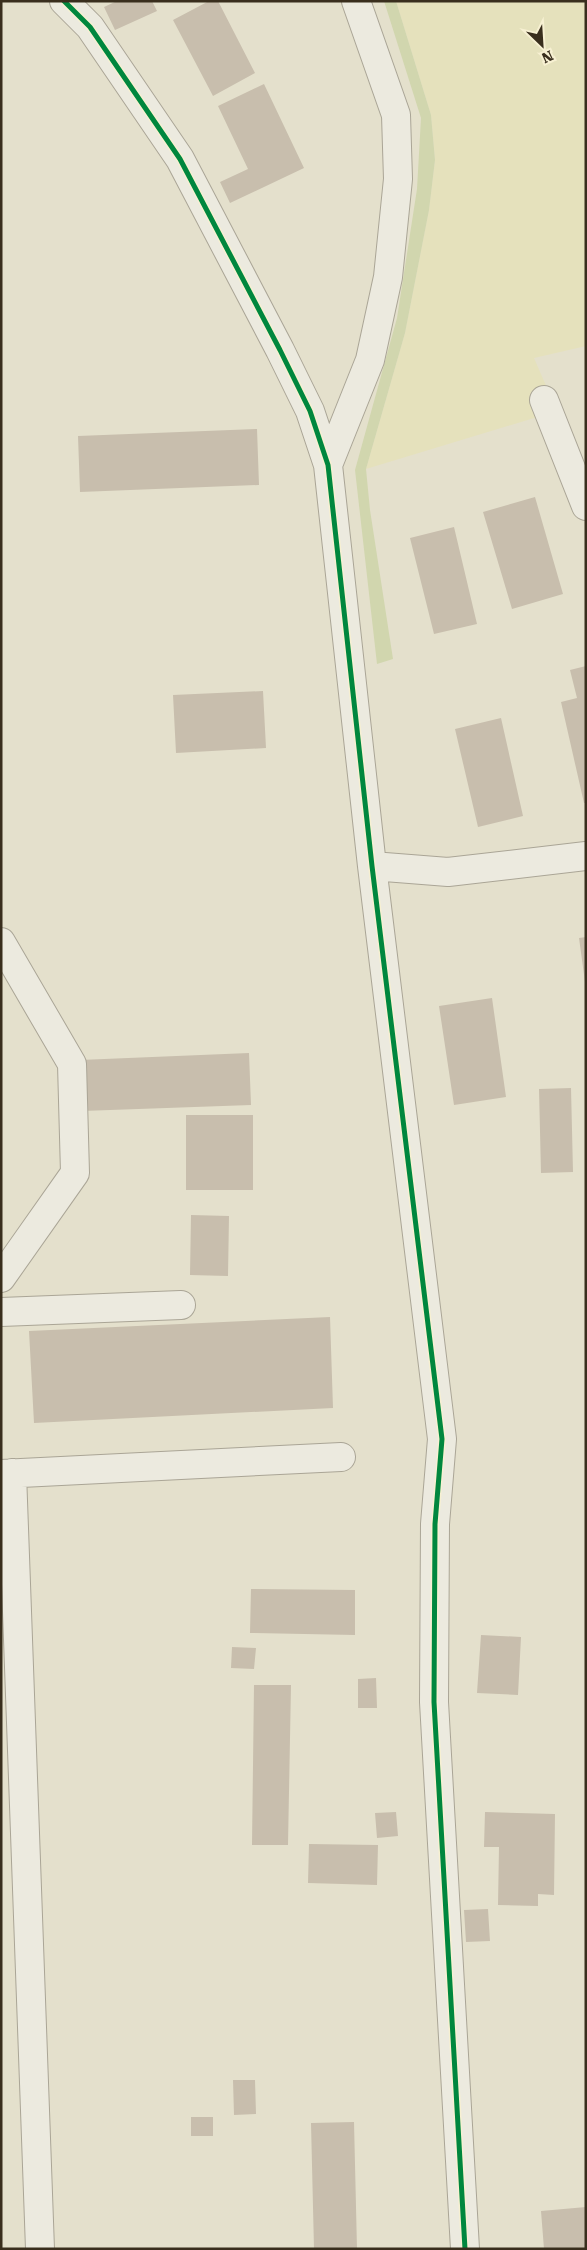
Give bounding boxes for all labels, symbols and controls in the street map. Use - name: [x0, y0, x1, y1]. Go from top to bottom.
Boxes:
- north arrow: [517, 20, 567, 70]
- text: N: [539, 47, 556, 66]

